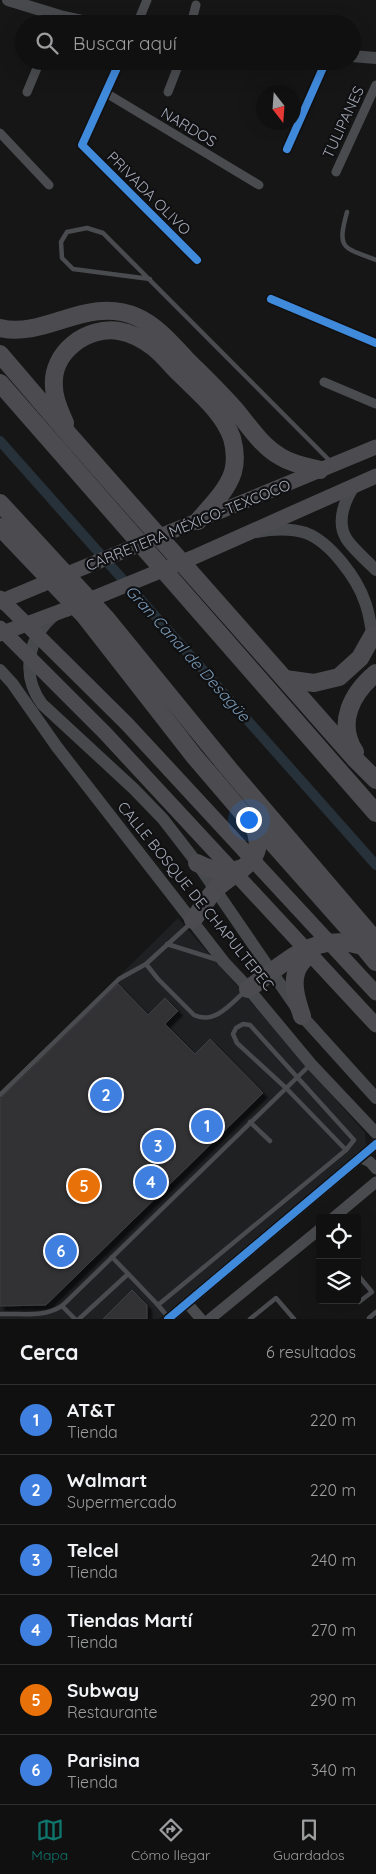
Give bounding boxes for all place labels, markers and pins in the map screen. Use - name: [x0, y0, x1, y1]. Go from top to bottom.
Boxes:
- pin: 2: [90, 1076, 122, 1114]
- pin: 1: [191, 1107, 223, 1145]
- pin: 3: [142, 1127, 174, 1165]
- pin: 4: [135, 1163, 167, 1201]
- pin: 5: [68, 1167, 100, 1205]
- pin: 6: [45, 1232, 77, 1270]

